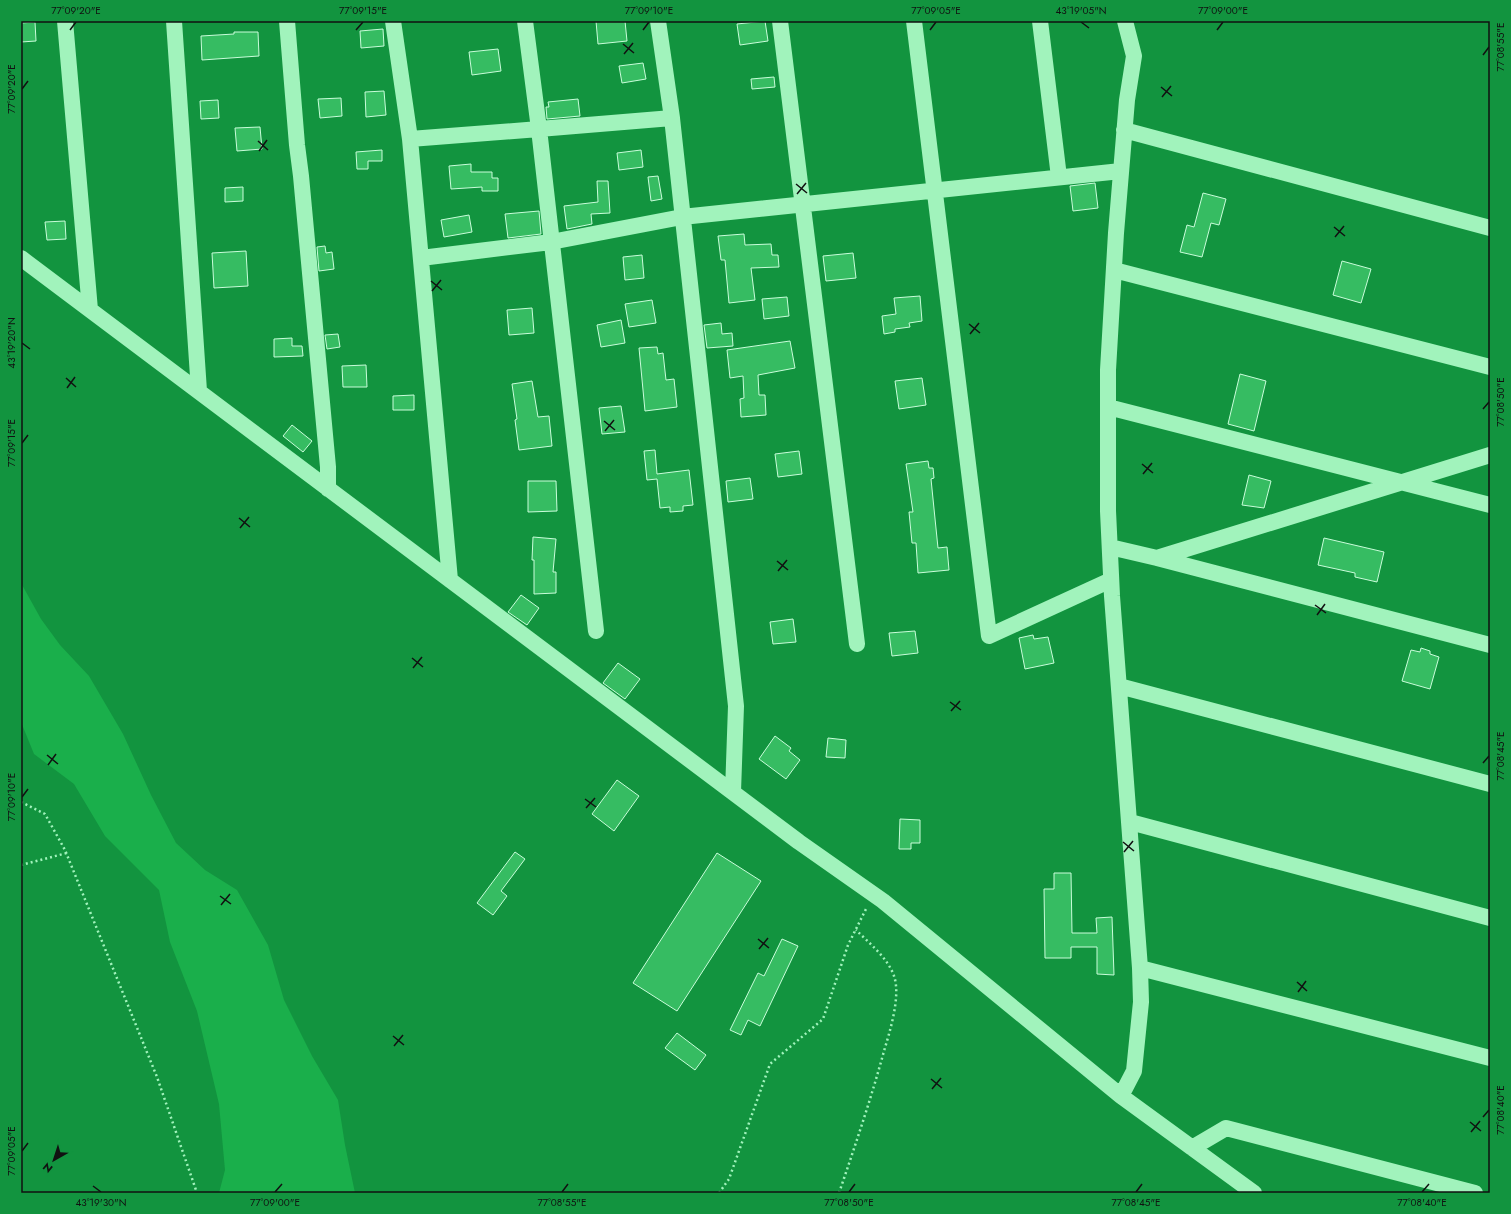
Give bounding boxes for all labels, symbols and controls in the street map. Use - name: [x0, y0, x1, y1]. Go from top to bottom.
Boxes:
- text: 77°09'20"E: [51, 3, 101, 18]
- text: 77°09'15"E: [339, 3, 387, 18]
- text: 77°09'10"E: [625, 3, 673, 18]
- text: 77°09'05"E: [911, 3, 961, 18]
- text: 43°19'05"N: [1055, 3, 1107, 18]
- text: 77°09'00"E: [1198, 3, 1248, 18]
- text: 77°08'55"E: [1493, 22, 1508, 72]
- text: 77°09'20"E: [4, 64, 19, 114]
- text: 43°19'20"N: [4, 317, 19, 369]
- text: 77°08'50"E: [1493, 377, 1508, 427]
- text: 77°09'15"E: [4, 419, 19, 467]
- text: 77°08'45"E: [1493, 731, 1508, 781]
- text: 77°09'10"E: [4, 773, 19, 821]
- text: 77°08'40"E: [1493, 1085, 1508, 1135]
- text: 77°09'05"E: [4, 1126, 19, 1176]
- north arrow: [34, 1140, 74, 1180]
- text: N: [39, 1159, 56, 1177]
- text: 43°19'30"N: [75, 1195, 127, 1210]
- text: 77°09'00"E: [250, 1195, 300, 1210]
- text: 77°08'55"E: [537, 1195, 587, 1210]
- text: 77°08'50"E: [824, 1195, 874, 1210]
- text: 77°08'45"E: [1111, 1195, 1161, 1210]
- text: 77°08'40"E: [1397, 1195, 1447, 1210]

